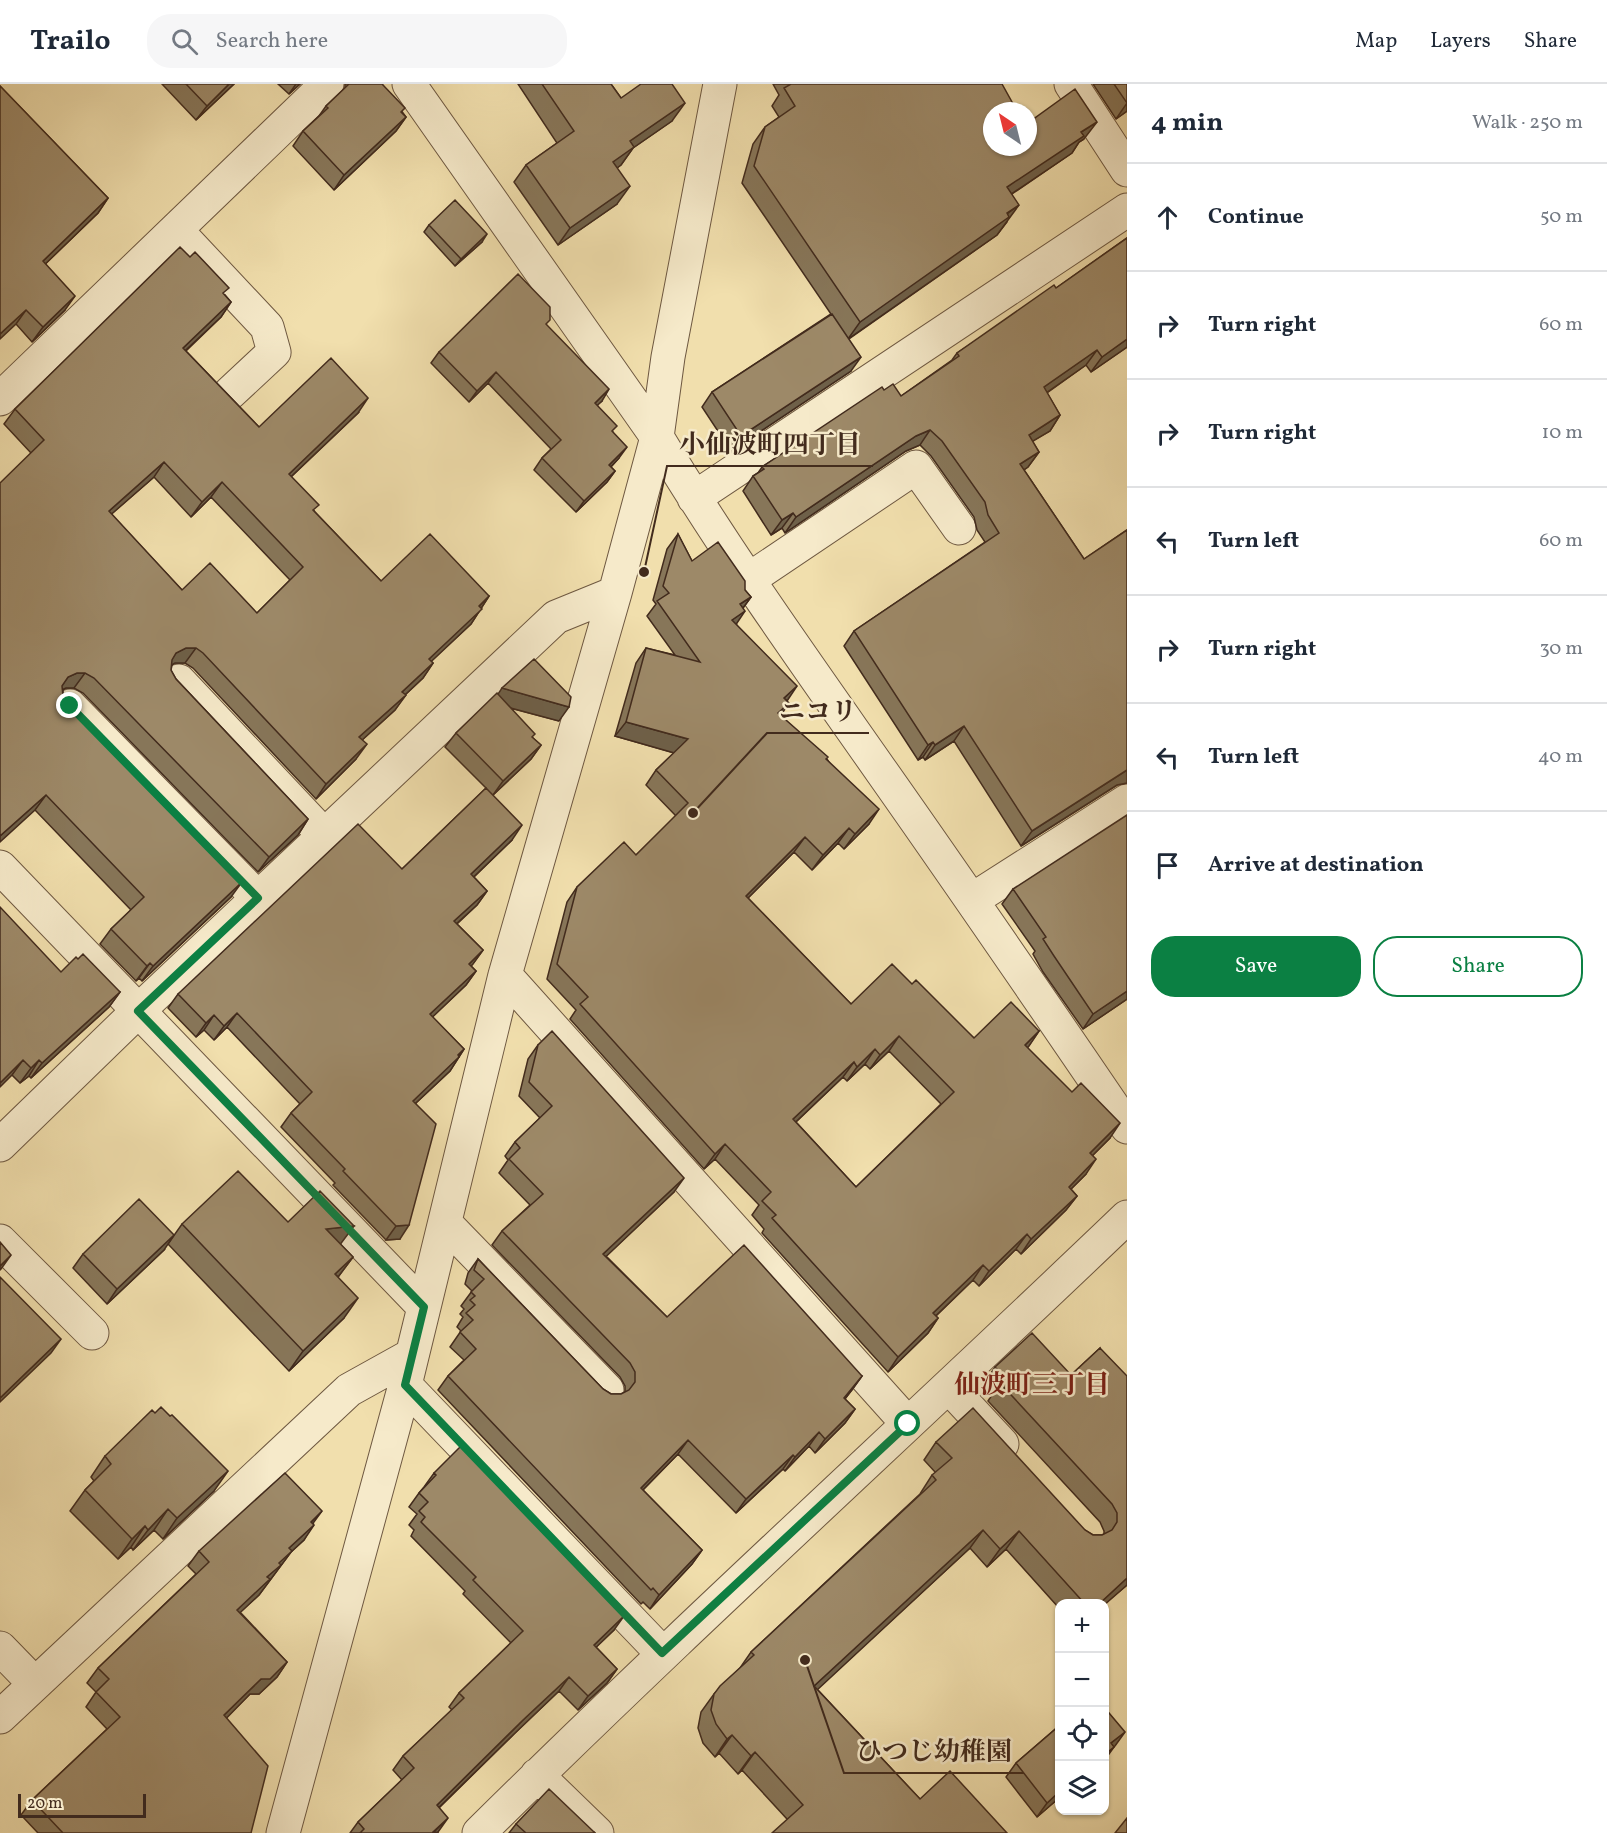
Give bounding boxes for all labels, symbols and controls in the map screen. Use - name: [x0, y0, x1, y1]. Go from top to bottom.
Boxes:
- search box: [147, 14, 567, 68]
- text: Trailo: [30, 22, 111, 61]
- icon: search: [168, 25, 201, 58]
- text: Search here: [216, 26, 328, 57]
- text: Map: [1355, 27, 1397, 56]
- text: Layers: [1430, 27, 1491, 56]
- text: Share: [1524, 27, 1577, 56]
- north arrow: [983, 102, 1037, 156]
- text: 4 min: [1151, 105, 1223, 141]
- text: Walk · 250 m: [1472, 109, 1583, 137]
- icon: ahead: [1151, 201, 1184, 234]
- text: Continue: [1208, 202, 1304, 233]
- text: 50 m: [1540, 203, 1583, 231]
- icon: right: [1151, 309, 1184, 342]
- text: Turn right: [1208, 310, 1316, 341]
- text: 60 m: [1539, 311, 1583, 339]
- icon: right: [1151, 417, 1184, 450]
- text: Turn right: [1208, 418, 1316, 449]
- text: 10 m: [1542, 419, 1583, 447]
- callout: 小仙波町四丁目: [667, 422, 873, 466]
- text: 小仙波町四丁目: [679, 428, 861, 464]
- icon: left: [1151, 525, 1184, 558]
- text: Turn left: [1208, 526, 1299, 557]
- text: 60 m: [1539, 527, 1583, 555]
- icon: right: [1151, 633, 1184, 666]
- text: Turn right: [1208, 634, 1316, 665]
- text: 30 m: [1539, 635, 1583, 663]
- callout: ニコリ: [767, 689, 869, 733]
- route end: [56, 692, 82, 718]
- text: ニコリ: [779, 695, 857, 731]
- icon: left: [1151, 741, 1184, 774]
- text: Turn left: [1208, 742, 1299, 773]
- text: 40 m: [1538, 743, 1583, 771]
- icon: arrive: [1151, 849, 1184, 882]
- text: Arrive at destination: [1208, 850, 1424, 881]
- button: Save: [1151, 936, 1361, 997]
- button: Share: [1373, 936, 1583, 997]
- district label: 仙波町三丁目: [954, 1368, 1110, 1404]
- route start: [894, 1410, 920, 1436]
- map controls: [1055, 1599, 1109, 1815]
- button: +: [1055, 1599, 1109, 1653]
- button: −: [1055, 1653, 1109, 1707]
- button: locate: [1055, 1707, 1109, 1761]
- callout: ひつじ幼稚園: [844, 1729, 1024, 1773]
- text: ひつじ幼稚園: [856, 1735, 1012, 1771]
- button: layers: [1055, 1761, 1109, 1815]
- scale bar: [18, 1791, 146, 1818]
- text: 20 m: [27, 1793, 62, 1815]

